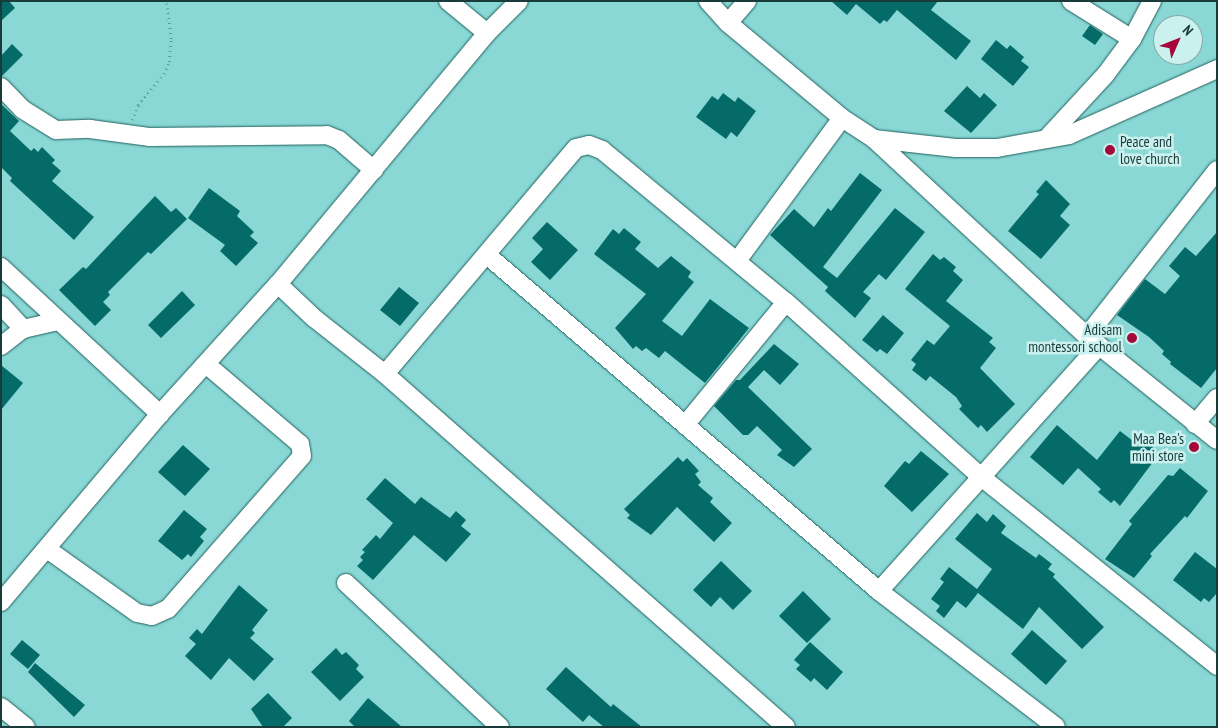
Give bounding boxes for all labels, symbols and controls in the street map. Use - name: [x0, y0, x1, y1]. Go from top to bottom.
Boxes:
- north arrow: [1153, 15, 1203, 65]
- text: N: [1179, 21, 1197, 39]
- place label: Peace and love church: [1120, 132, 1180, 167]
- marker: Peace and love church: [1104, 144, 1116, 156]
- place label: Adisam montessori school: [1028, 320, 1122, 355]
- marker: Adisam montessori school: [1126, 332, 1138, 344]
- place label: Maa Bea's mini store: [1132, 429, 1184, 464]
- marker: Maa Bea's mini store: [1188, 441, 1200, 453]

